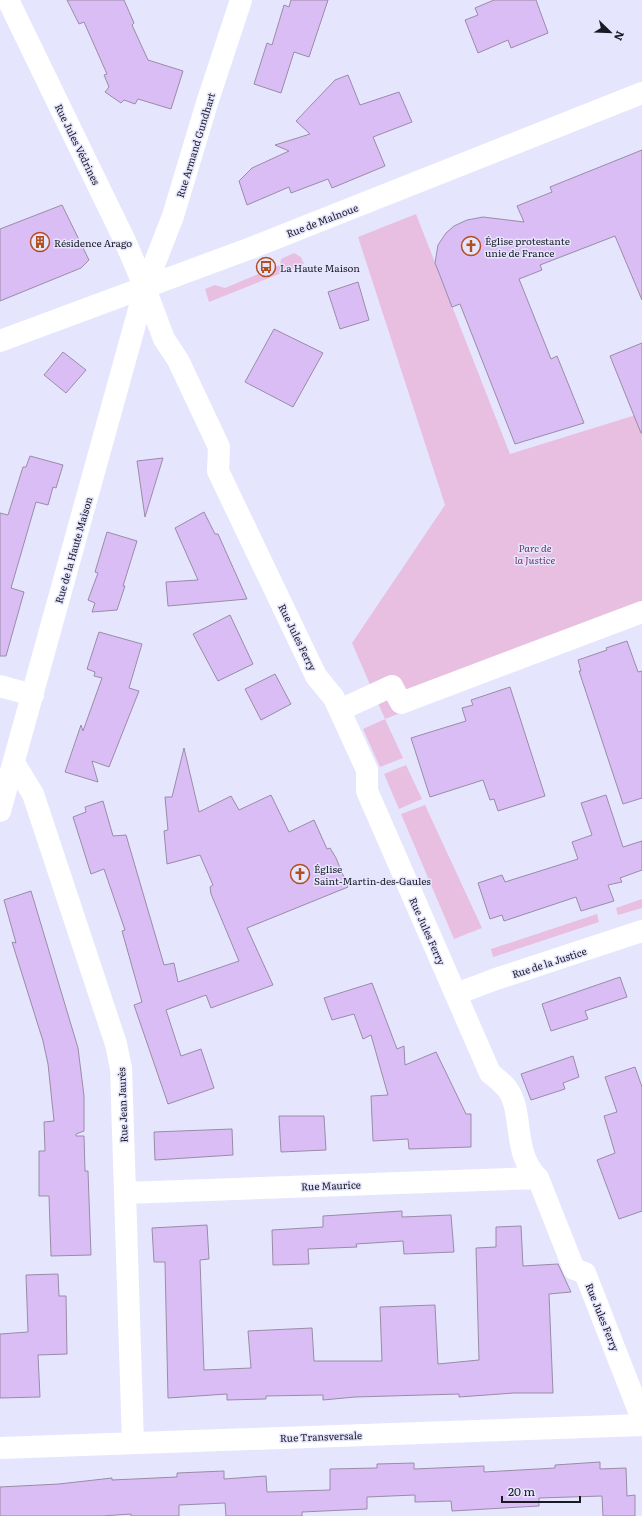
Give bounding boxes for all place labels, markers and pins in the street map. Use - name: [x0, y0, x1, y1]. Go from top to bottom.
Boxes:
- building icon: Résidence Arago: [29, 231, 51, 253]
- place label: Église protestante unie de France: [485, 233, 570, 260]
- place label: Résidence Arago: [54, 235, 132, 250]
- church icon: Église protestante unie de France: [460, 235, 482, 257]
- bus stop icon: La Haute Maison: [255, 256, 277, 278]
- place label: La Haute Maison: [280, 260, 360, 275]
- place label: Église Saint-Martin-des-Gaules: [314, 861, 431, 888]
- church icon: Église Saint-Martin-des-Gaules: [289, 863, 311, 885]

